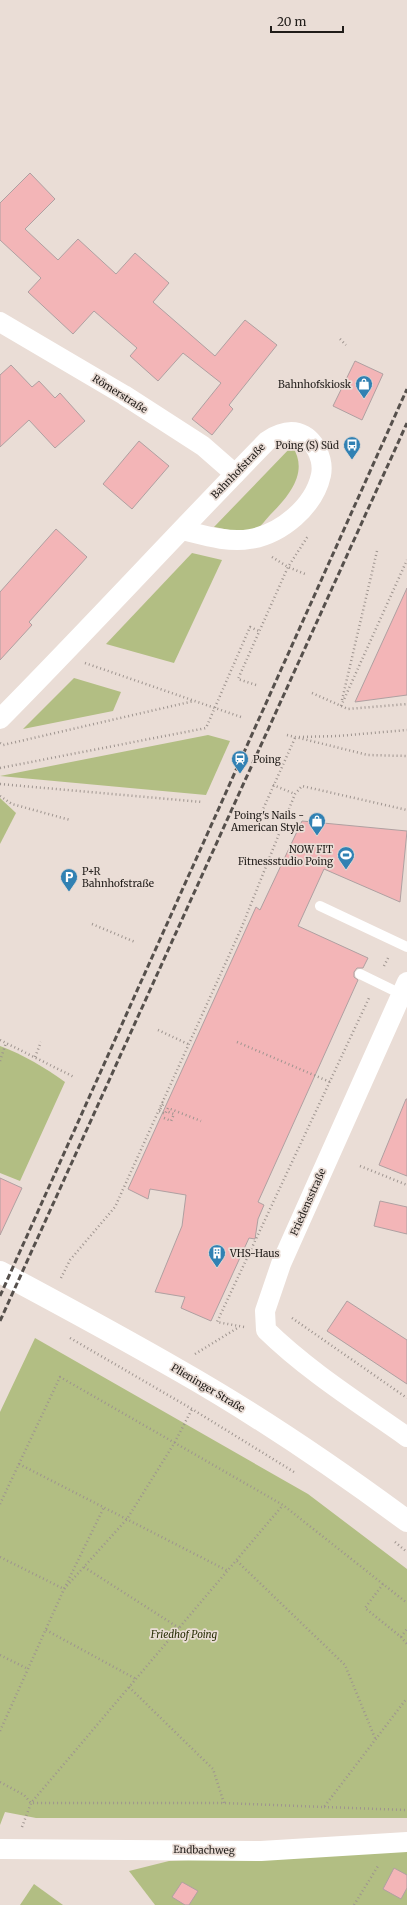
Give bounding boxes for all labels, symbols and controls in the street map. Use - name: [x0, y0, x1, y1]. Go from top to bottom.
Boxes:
- scale bar: [271, 8, 343, 34]
- text: 20 m: [277, 14, 306, 29]
- street label: Römerstraße: [90, 372, 150, 416]
- shop icon: Bahnhofskiosk: [354, 374, 374, 399]
- place label: Bahnhofskiosk: [278, 378, 352, 391]
- bus stop icon: Poing (S) Süd: [342, 435, 362, 460]
- place label: Poing (S) Süd: [276, 439, 339, 452]
- street label: Bahnhofstraße: [208, 441, 268, 501]
- station icon: Poing: [230, 749, 250, 774]
- place label: Poing: [253, 753, 281, 766]
- place label: Poing's Nails - American Style: [230, 809, 304, 834]
- shop icon: Poing's Nails - American Style: [307, 811, 327, 836]
- place label: NOW FIT Fitnessstudio Poing: [238, 843, 333, 868]
- sports icon: NOW FIT Fitnessstudio Poing: [336, 845, 356, 870]
- place label: P+R Bahnhofstraße: [82, 865, 154, 890]
- parking icon: P+R Bahnhofstraße: [59, 867, 79, 892]
- street label: Friedensstraße: [287, 1166, 329, 1238]
- building icon: VHS-Haus: [207, 1243, 227, 1268]
- place label: VHS-Haus: [229, 1247, 280, 1260]
- street label: Plieninger Straße: [169, 1361, 247, 1415]
- park label: Friedhof Poing: [150, 1628, 218, 1641]
- street label: Endbachweg: [173, 1843, 235, 1857]

